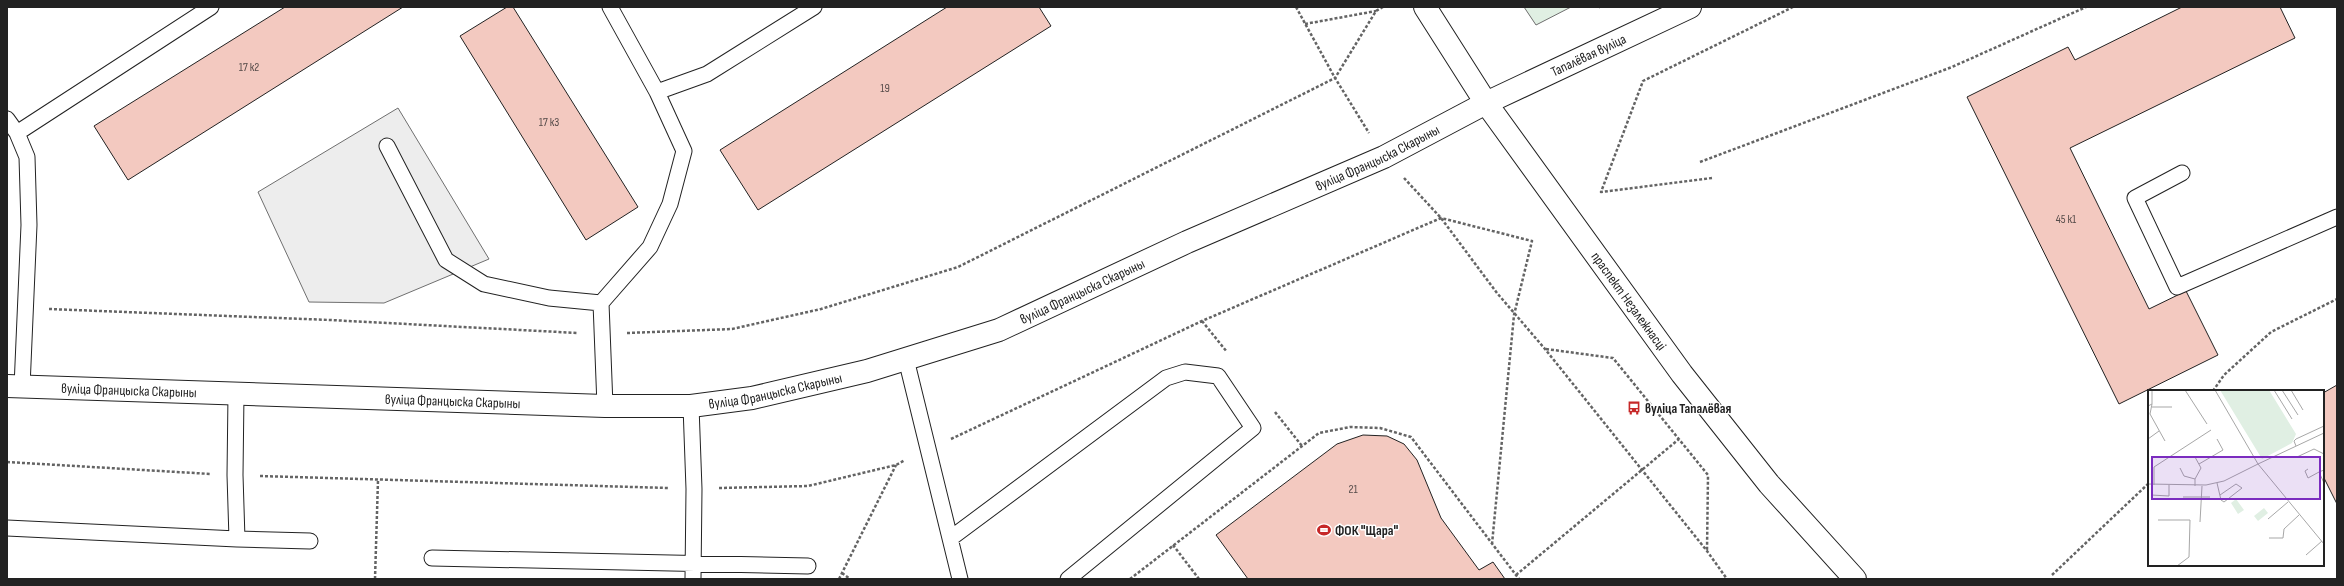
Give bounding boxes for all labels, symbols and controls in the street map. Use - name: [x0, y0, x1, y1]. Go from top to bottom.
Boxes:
- street label: Тапалёвая вуліца: [1548, 30, 1629, 80]
- house number: 17 к2: [239, 60, 259, 75]
- house number: 19: [880, 81, 890, 96]
- house number: 17 к3: [539, 115, 559, 130]
- street label: вуліца Францыска Скарыны: [1313, 121, 1443, 195]
- house number: 45 к1: [2056, 212, 2077, 227]
- street label: праспект Незалежнасці: [1587, 249, 1670, 354]
- street label: вуліца Францыска Скарыны: [1017, 255, 1147, 328]
- street label: вуліца Францыска Скарыны: [708, 369, 844, 413]
- street label: вуліца Францыска Скарыны: [61, 380, 197, 401]
- inset map: [2148, 390, 2324, 566]
- street label: вуліца Францыска Скарыны: [385, 391, 521, 412]
- bus stop icon: вуліца Тапалёвая: [1626, 400, 1642, 416]
- place label: вуліца Тапалёвая: [1645, 400, 1732, 417]
- house number: 21: [1348, 482, 1358, 497]
- sports icon: ФОК "Щара": [1316, 522, 1332, 538]
- place label: ФОК "Щара": [1335, 522, 1398, 539]

